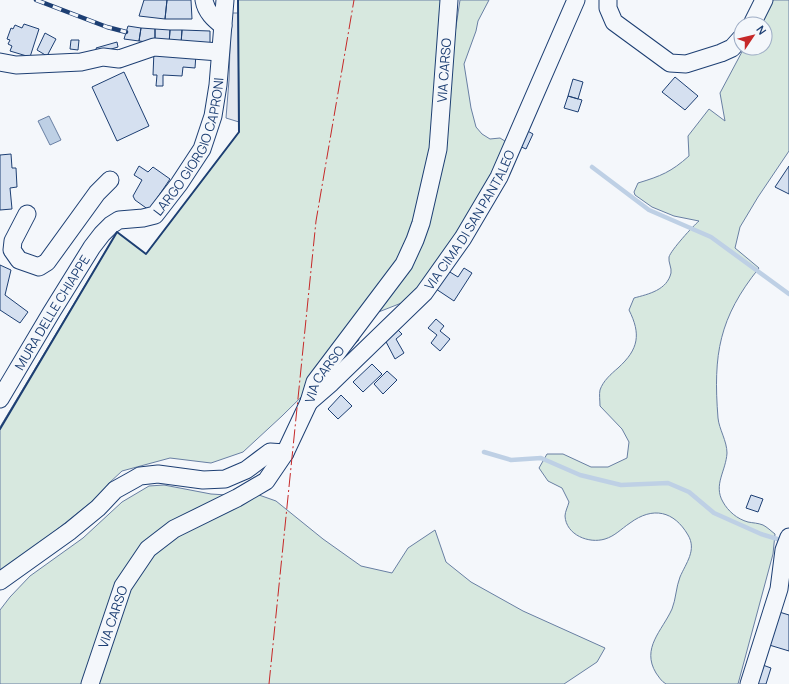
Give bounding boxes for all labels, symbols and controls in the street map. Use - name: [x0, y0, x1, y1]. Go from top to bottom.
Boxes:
- north arrow: [733, 16, 773, 56]
- text: N: [753, 22, 770, 38]
- street label: VIA CARSO: [432, 37, 455, 103]
- street label: LARGO GIORGIO CAPRONI: [149, 77, 228, 219]
- street label: VIA CIMA DI SAN PANTALEO: [420, 146, 519, 293]
- street label: MURA DELLE CHIAPPE: [10, 252, 94, 373]
- street label: VIA CARSO: [300, 341, 349, 405]
- street label: VIA CARSO: [94, 583, 132, 650]

